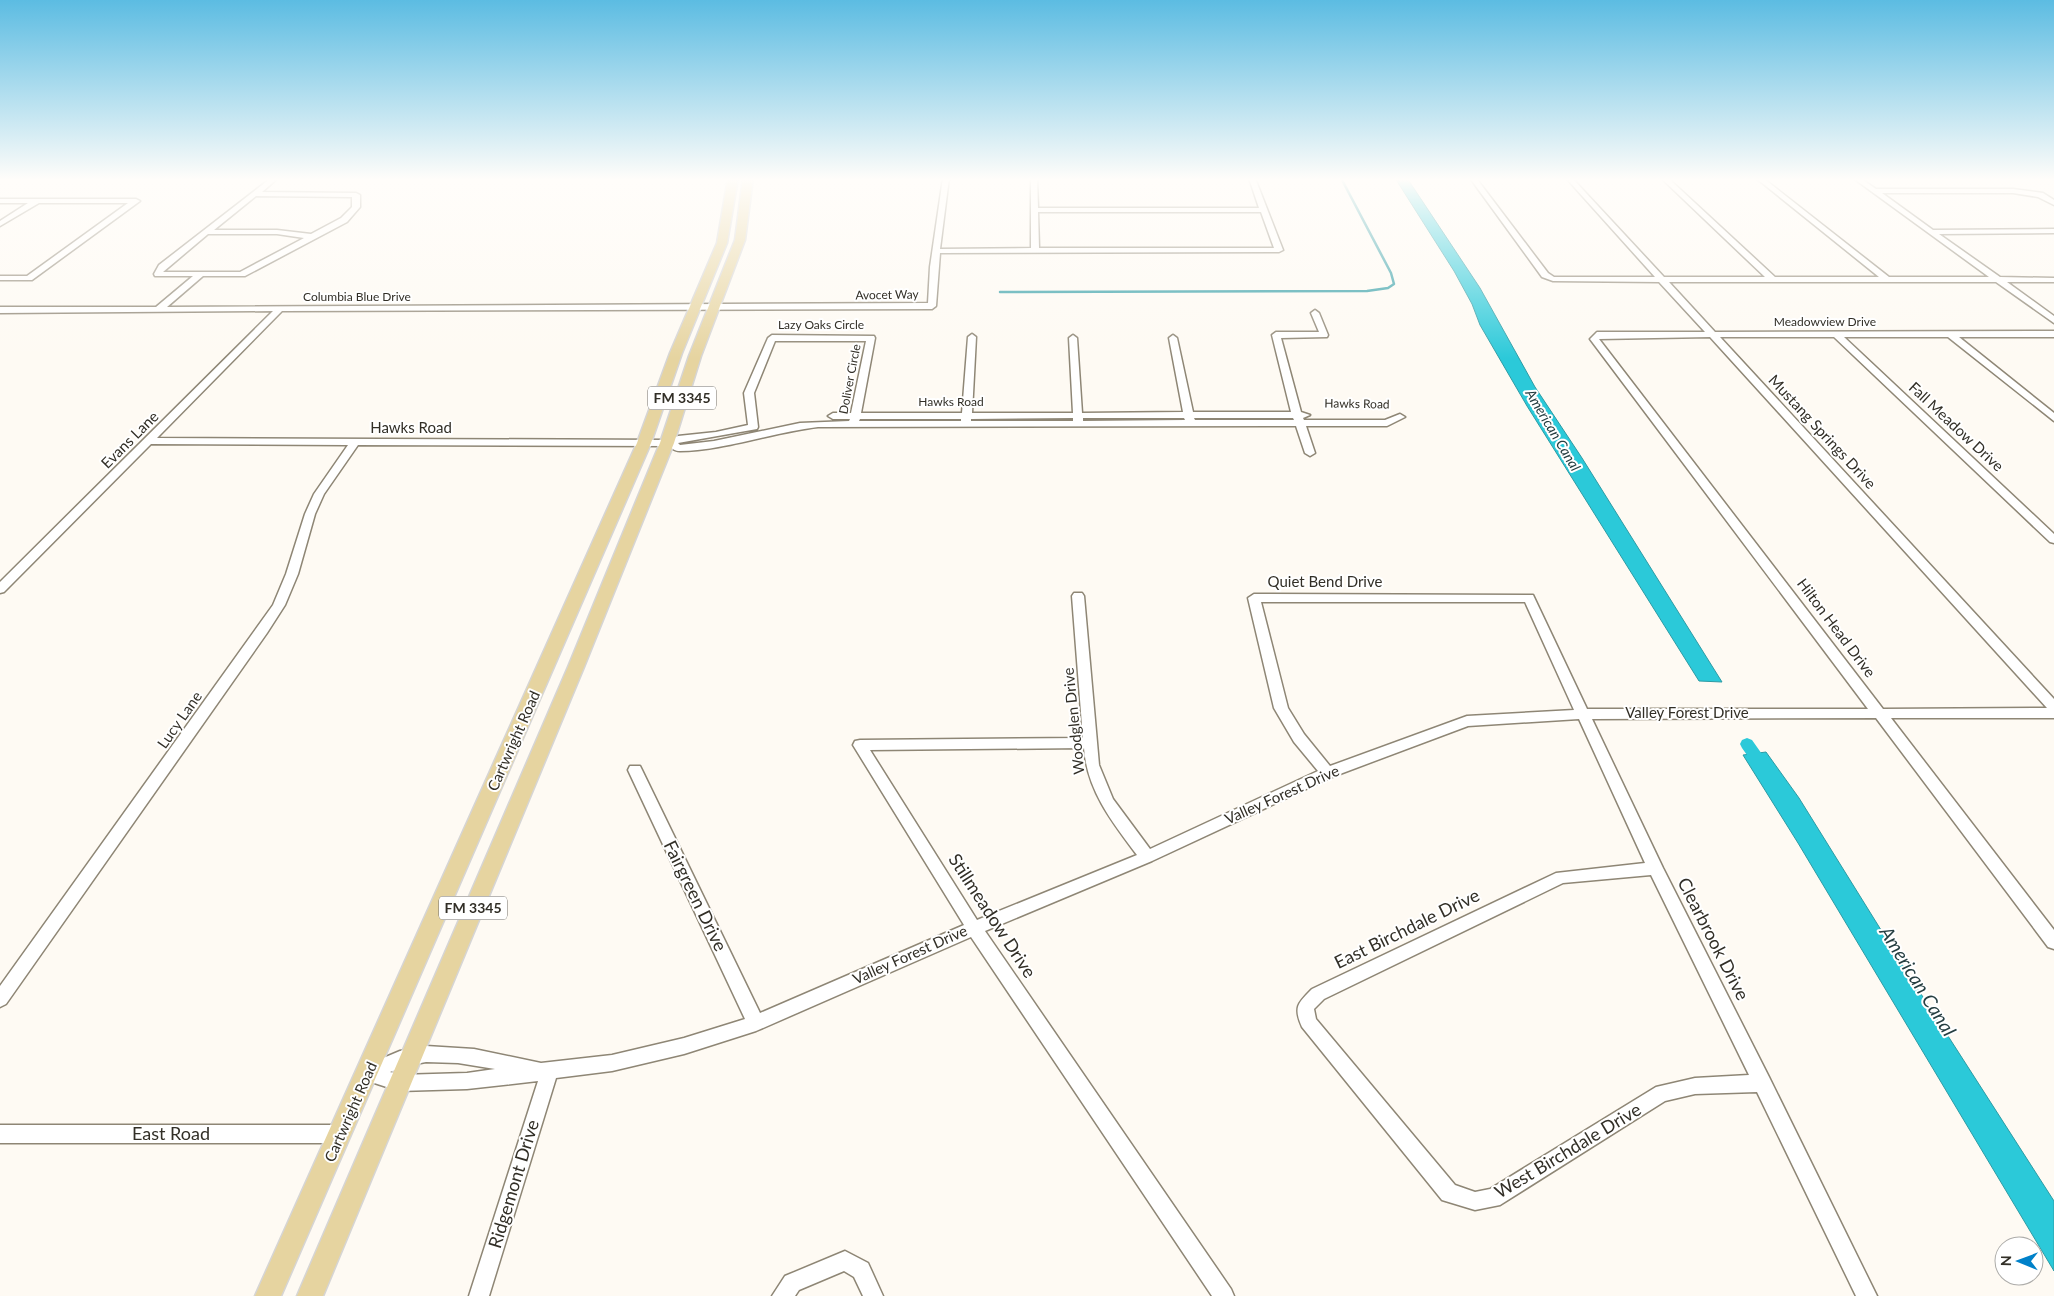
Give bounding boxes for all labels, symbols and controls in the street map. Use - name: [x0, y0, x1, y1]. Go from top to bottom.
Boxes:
- street label: Avocet Way: [855, 286, 920, 303]
- street label: Columbia Blue Drive: [303, 289, 411, 304]
- street label: Meadowview Drive: [1774, 314, 1876, 329]
- street label: Lazy Oaks Circle: [778, 317, 864, 332]
- street label: Doliver Circle: [835, 343, 864, 415]
- street label: Mustang Springs Drive: [1765, 371, 1880, 492]
- street label: Fall Meadow Drive: [1906, 378, 2008, 475]
- water label: American Canal: [1522, 385, 1584, 474]
- road number: FM 3345: [648, 386, 716, 409]
- street label: Hawks Road: [918, 394, 984, 409]
- street label: Hawks Road: [1324, 395, 1390, 412]
- street label: Evans Lane: [97, 407, 162, 472]
- street label: Hawks Road: [370, 418, 452, 436]
- street label: Quiet Bend Drive: [1268, 572, 1382, 590]
- street label: Hilton Head Drive: [1794, 574, 1880, 680]
- street label: Woodglen Drive: [1058, 667, 1088, 775]
- street label: Lucy Lane: [153, 687, 205, 751]
- street label: Cartwright Road: [483, 688, 543, 793]
- street label: Valley Forest Drive: [1625, 703, 1749, 721]
- street label: Valley Forest Drive: [1222, 761, 1342, 827]
- street label: Fairgreen Drive: [660, 837, 732, 955]
- street label: Stillmeadow Drive: [944, 849, 1041, 982]
- street label: Clearbrook Drive: [1674, 874, 1754, 1004]
- street label: East Birchdale Drive: [1330, 883, 1483, 973]
- road number: FM 3345: [439, 896, 507, 920]
- street label: Valley Forest Drive: [850, 921, 970, 987]
- water label: American Canal: [1875, 921, 1961, 1040]
- street label: Cartwright Road: [320, 1059, 380, 1164]
- street label: West Birchdale Drive: [1490, 1098, 1645, 1203]
- street label: Ridgemont Drive: [483, 1117, 543, 1251]
- street label: East Road: [132, 1122, 210, 1144]
- north arrow: [1994, 1236, 2044, 1286]
- text: N: [1997, 1255, 2014, 1266]

